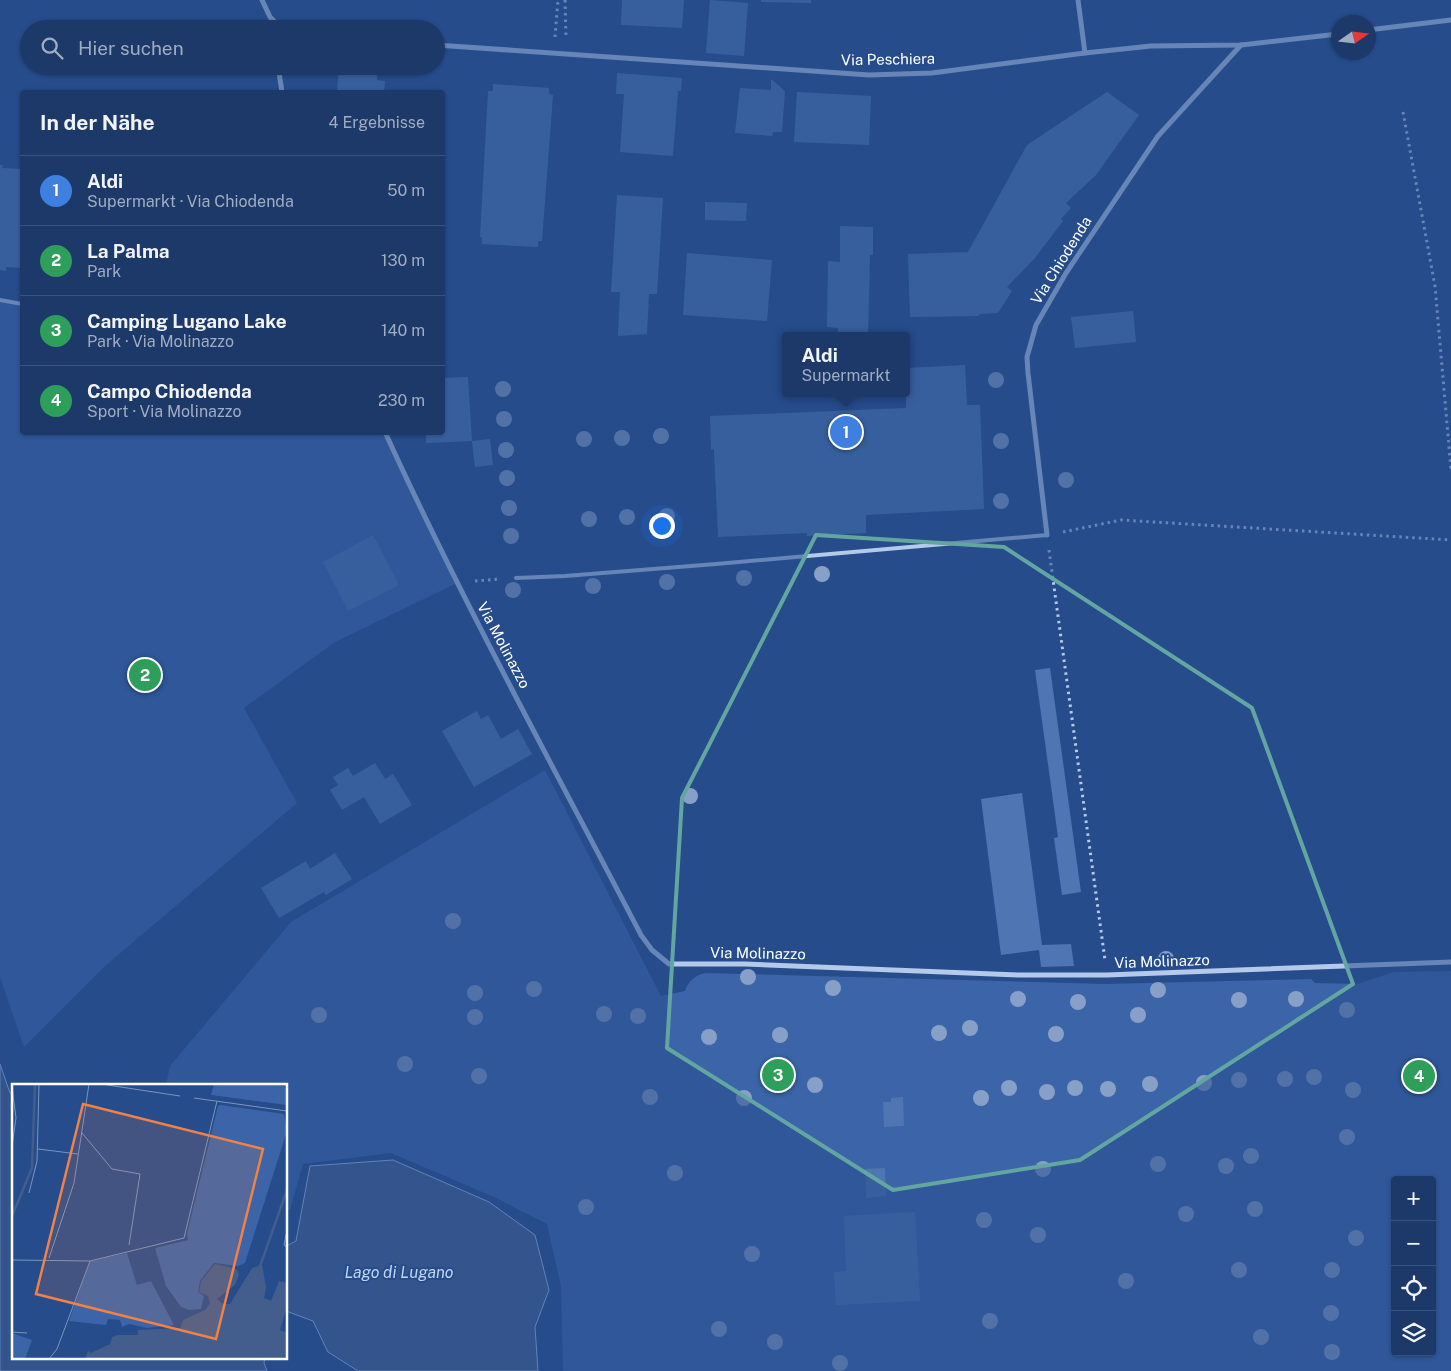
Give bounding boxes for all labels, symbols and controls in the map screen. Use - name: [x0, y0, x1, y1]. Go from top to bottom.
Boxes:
- north arrow: [1331, 15, 1376, 60]
- search box: [20, 20, 445, 75]
- icon: search: [38, 34, 66, 62]
- text: Hier suchen: [78, 37, 184, 59]
- street label: Via Peschiera: [841, 50, 935, 68]
- text: In der Nähe: [40, 110, 155, 135]
- text: 4 Ergebnisse: [329, 113, 425, 132]
- text: Aldi: [87, 170, 123, 192]
- text: 1: [53, 181, 59, 200]
- text: 50 m: [387, 181, 425, 200]
- text: Supermarkt · Via Chiodenda: [87, 192, 294, 211]
- street label: Via Chiodenda: [1027, 213, 1095, 307]
- text: La Palma: [87, 240, 170, 262]
- text: 2: [51, 251, 61, 270]
- text: 130 m: [381, 251, 425, 270]
- text: Park: [87, 262, 121, 281]
- text: Camping Lugano Lake: [87, 310, 287, 332]
- text: 3: [51, 321, 61, 340]
- text: 140 m: [381, 321, 425, 340]
- text: Park · Via Molinazzo: [87, 332, 234, 351]
- popup: [782, 332, 910, 397]
- text: Aldi: [802, 344, 838, 366]
- text: Supermarkt: [802, 366, 890, 385]
- text: Campo Chiodenda: [87, 380, 252, 402]
- text: 4: [51, 391, 61, 410]
- text: 230 m: [378, 391, 425, 410]
- text: Sport · Via Molinazzo: [87, 402, 241, 421]
- pin: 1: [830, 413, 862, 451]
- your location: [649, 513, 675, 539]
- street label: Via Molinazzo: [474, 599, 534, 691]
- pin: 2: [129, 656, 161, 694]
- street label: Via Molinazzo: [710, 944, 806, 962]
- street label: Via Molinazzo: [1114, 951, 1210, 971]
- pin: 3: [762, 1056, 794, 1094]
- pin: 4: [1403, 1057, 1435, 1095]
- inset map: [12, 1084, 288, 1358]
- map controls: [1391, 1176, 1436, 1356]
- button: +: [1391, 1176, 1436, 1221]
- button: −: [1391, 1221, 1436, 1266]
- water label: Lago di Lugano: [344, 1263, 454, 1282]
- button: locate: [1391, 1266, 1436, 1311]
- button: layers: [1391, 1311, 1436, 1356]

